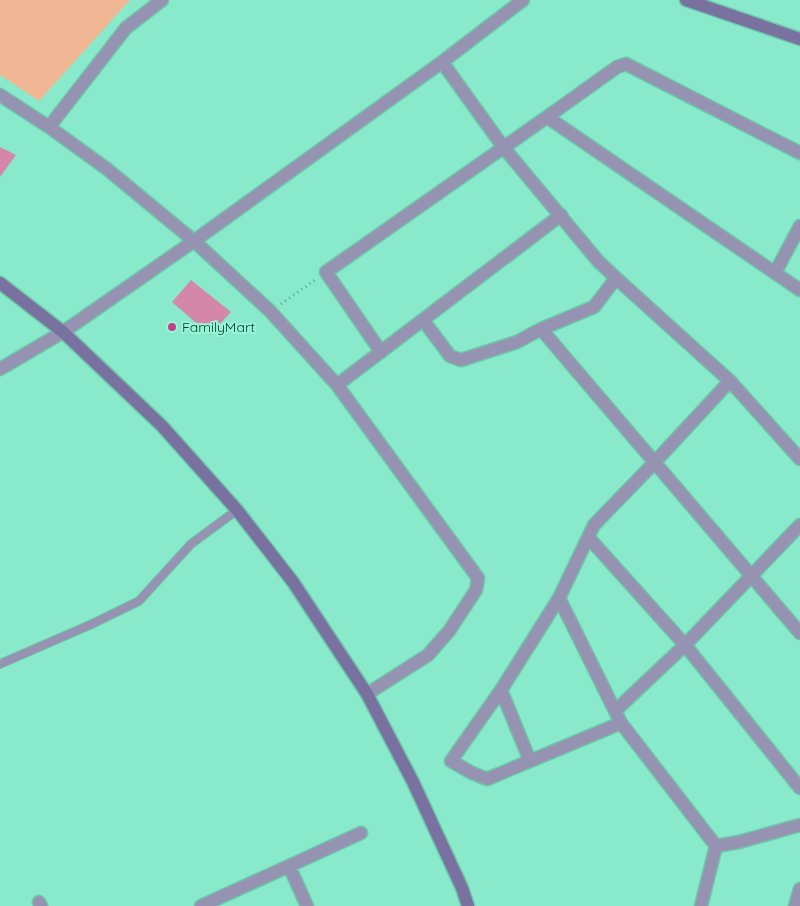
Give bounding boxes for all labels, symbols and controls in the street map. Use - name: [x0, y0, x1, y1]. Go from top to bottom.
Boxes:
- place label: FamilyMart: [182, 318, 255, 336]
- marker: FamilyMart: [166, 321, 178, 333]

